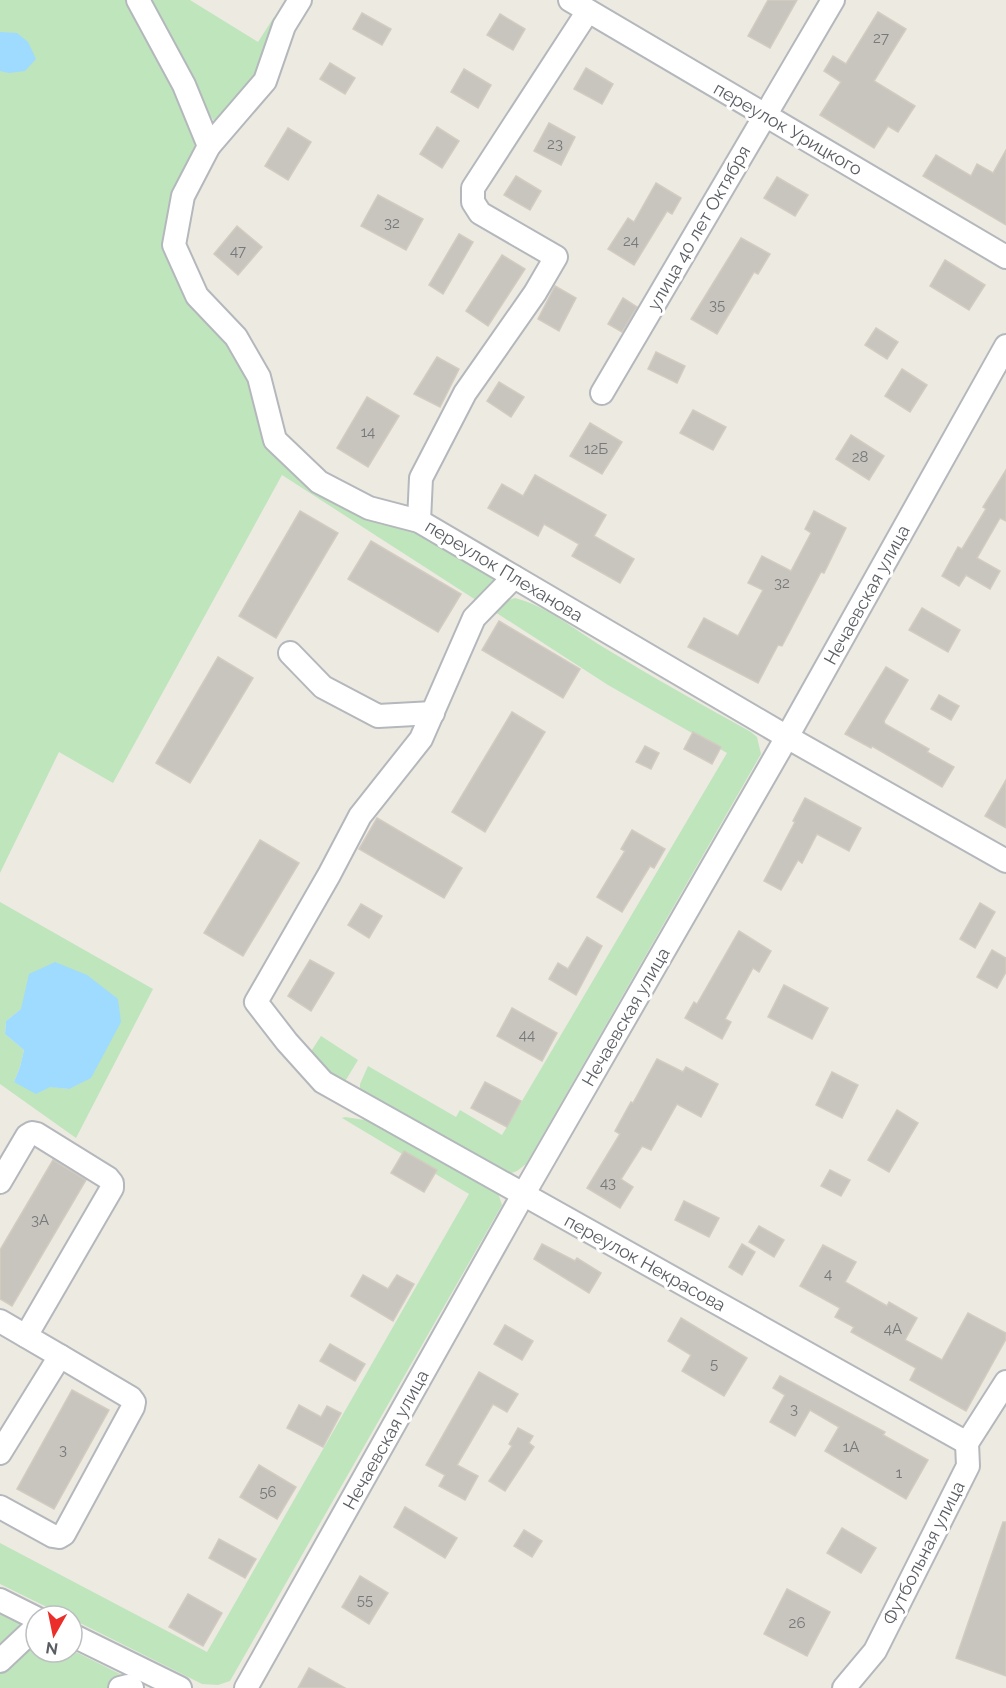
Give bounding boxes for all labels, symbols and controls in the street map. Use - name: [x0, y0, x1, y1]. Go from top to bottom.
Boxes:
- house number: 27: [873, 29, 889, 47]
- street label: переулок Урицкого: [710, 78, 866, 180]
- house number: 23: [547, 135, 563, 153]
- street label: улица 40 лет Октября: [643, 142, 754, 314]
- house number: 32: [384, 214, 400, 232]
- house number: 24: [623, 232, 639, 250]
- house number: 47: [230, 242, 246, 260]
- house number: 35: [709, 296, 725, 314]
- house number: 14: [361, 423, 375, 441]
- house number: 12Б: [584, 440, 608, 458]
- house number: 28: [852, 448, 868, 466]
- street label: переулок Плеханова: [422, 515, 587, 626]
- street label: Нечаевская улица: [819, 521, 914, 668]
- house number: 32: [774, 574, 790, 592]
- street label: Нечаевская улица: [577, 944, 674, 1090]
- house number: 44: [519, 1026, 535, 1044]
- house number: 43: [600, 1174, 616, 1192]
- street label: переулок Некрасова: [561, 1210, 729, 1316]
- house number: 3А: [31, 1211, 49, 1229]
- house number: 4: [824, 1265, 832, 1283]
- house number: 4А: [884, 1320, 902, 1338]
- house number: 5: [710, 1355, 718, 1373]
- street label: Нечаевская улица: [338, 1366, 433, 1513]
- house number: 3: [790, 1400, 798, 1418]
- house number: 1А: [843, 1438, 859, 1456]
- house number: 3: [59, 1441, 67, 1459]
- house number: 1: [896, 1464, 903, 1482]
- street label: Футбольная улица: [878, 1478, 969, 1628]
- house number: 56: [259, 1483, 277, 1501]
- house number: 55: [357, 1591, 373, 1609]
- north arrow: [24, 1604, 84, 1664]
- house number: 26: [789, 1614, 805, 1632]
- text: N: [44, 1638, 59, 1659]

